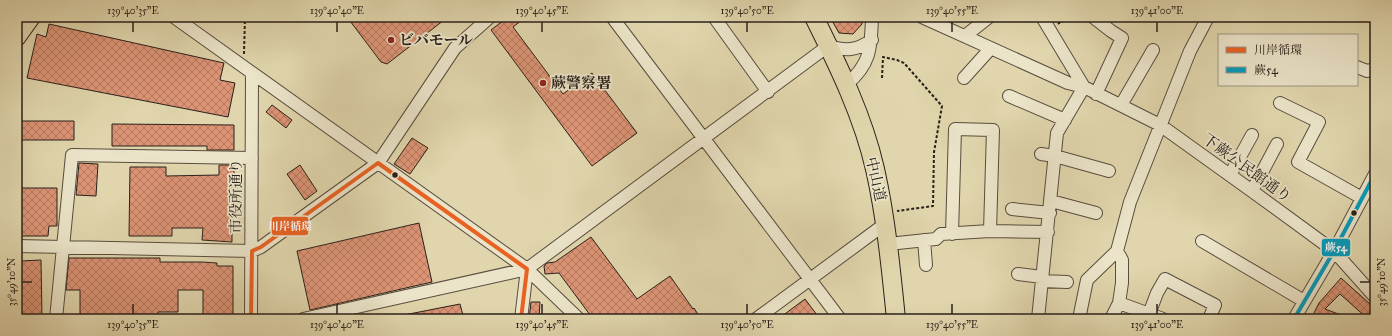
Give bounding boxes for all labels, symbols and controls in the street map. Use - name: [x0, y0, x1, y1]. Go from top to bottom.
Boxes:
- text: 139°40'35"E: [107, 5, 159, 17]
- text: 139°40'40"E: [310, 5, 364, 17]
- text: 139°40'45"E: [516, 5, 568, 17]
- text: 139°40'50"E: [720, 5, 774, 17]
- text: 139°40'55"E: [926, 5, 978, 17]
- text: 139°41'00"E: [1131, 5, 1183, 17]
- place label: ビバモール: [399, 31, 473, 49]
- legend: [1218, 34, 1358, 86]
- marker: ビバモール: [386, 35, 396, 45]
- text: 川岸循環: [1254, 43, 1302, 57]
- text: 蕨54: [1254, 63, 1278, 77]
- place label: 蕨警察署: [551, 74, 611, 92]
- marker: 蕨警察署: [538, 78, 548, 88]
- street label: 下蕨公民館通り: [1199, 130, 1295, 206]
- street label: 中山道: [862, 155, 890, 203]
- street label: 市役所通り: [227, 158, 245, 234]
- unlabelled marker: [390, 170, 400, 180]
- unlabelled marker: [1349, 208, 1359, 218]
- line badge: 川岸循環: [271, 216, 309, 236]
- text: 川岸循環: [268, 220, 312, 233]
- line badge: 蕨54: [1321, 238, 1351, 257]
- text: 蕨54: [1325, 241, 1348, 255]
- text: 35°49'10"N: [6, 257, 18, 306]
- text: 35°49'10"N: [1376, 257, 1388, 306]
- text: 139°40'35"E: [107, 319, 159, 331]
- text: 139°40'40"E: [310, 319, 364, 331]
- text: 139°40'45"E: [516, 319, 568, 331]
- text: 139°40'50"E: [720, 319, 774, 331]
- text: 139°40'55"E: [926, 319, 978, 331]
- text: 139°41'00"E: [1131, 319, 1183, 331]

